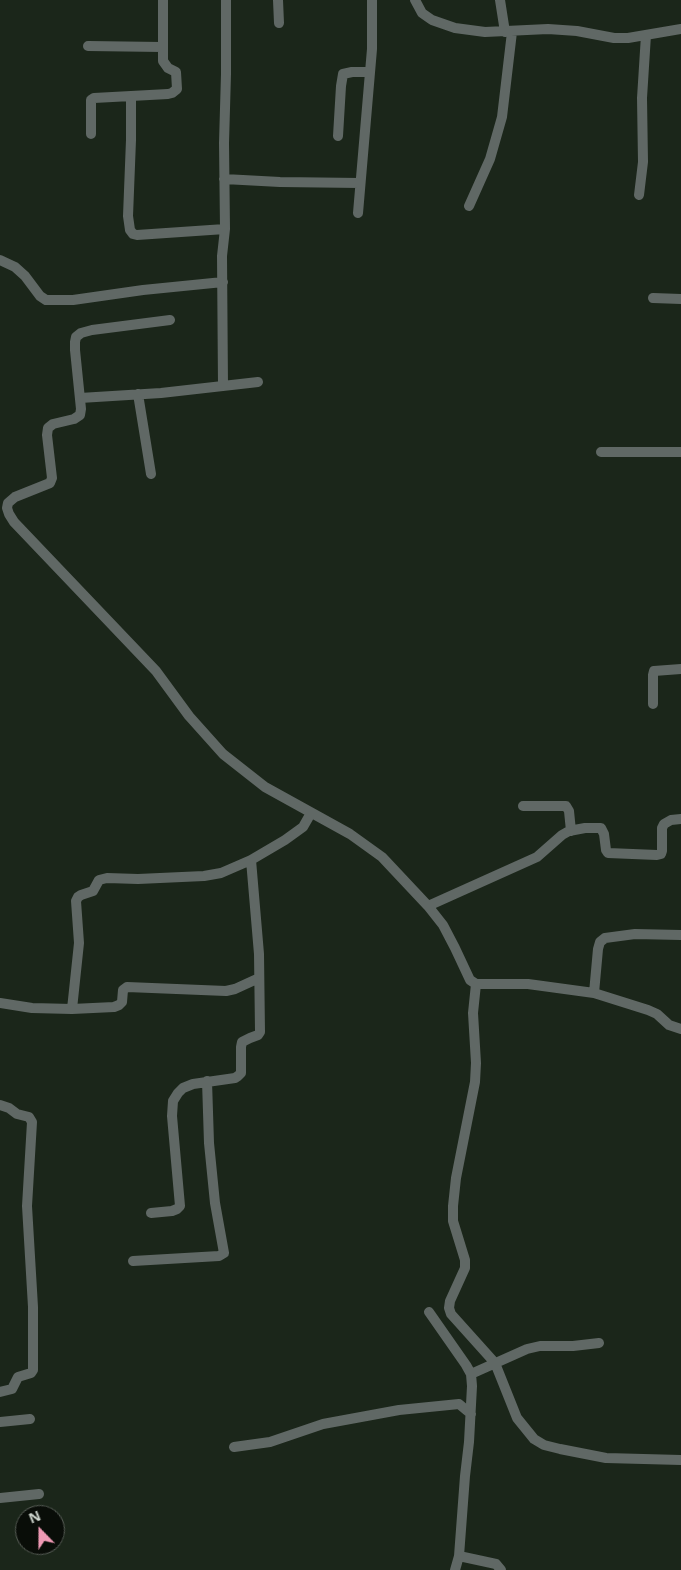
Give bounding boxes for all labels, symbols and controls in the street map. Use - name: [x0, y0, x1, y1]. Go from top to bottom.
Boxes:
- north arrow: [15, 1505, 65, 1555]
- text: N: [26, 1506, 43, 1528]

